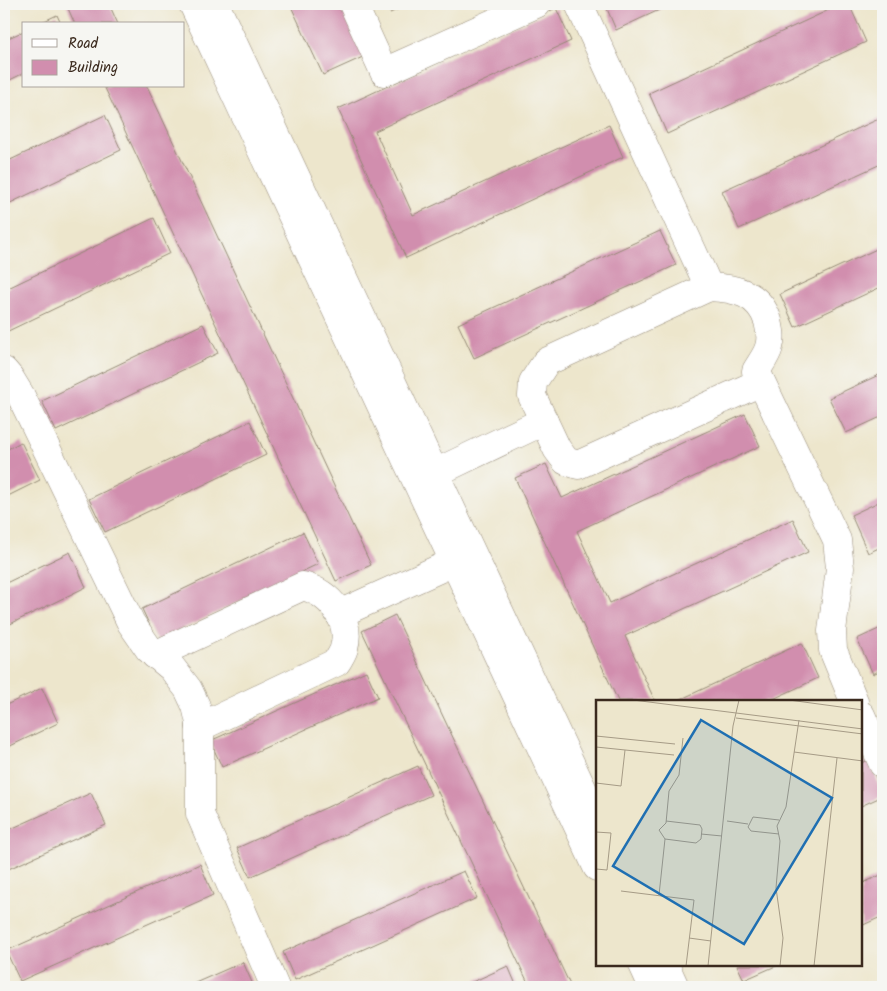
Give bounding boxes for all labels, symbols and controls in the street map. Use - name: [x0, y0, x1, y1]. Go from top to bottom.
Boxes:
- legend: [22, 22, 185, 88]
- text: Road: [68, 32, 99, 56]
- text: Building: [68, 56, 118, 80]
- inset map: [596, 700, 862, 966]

